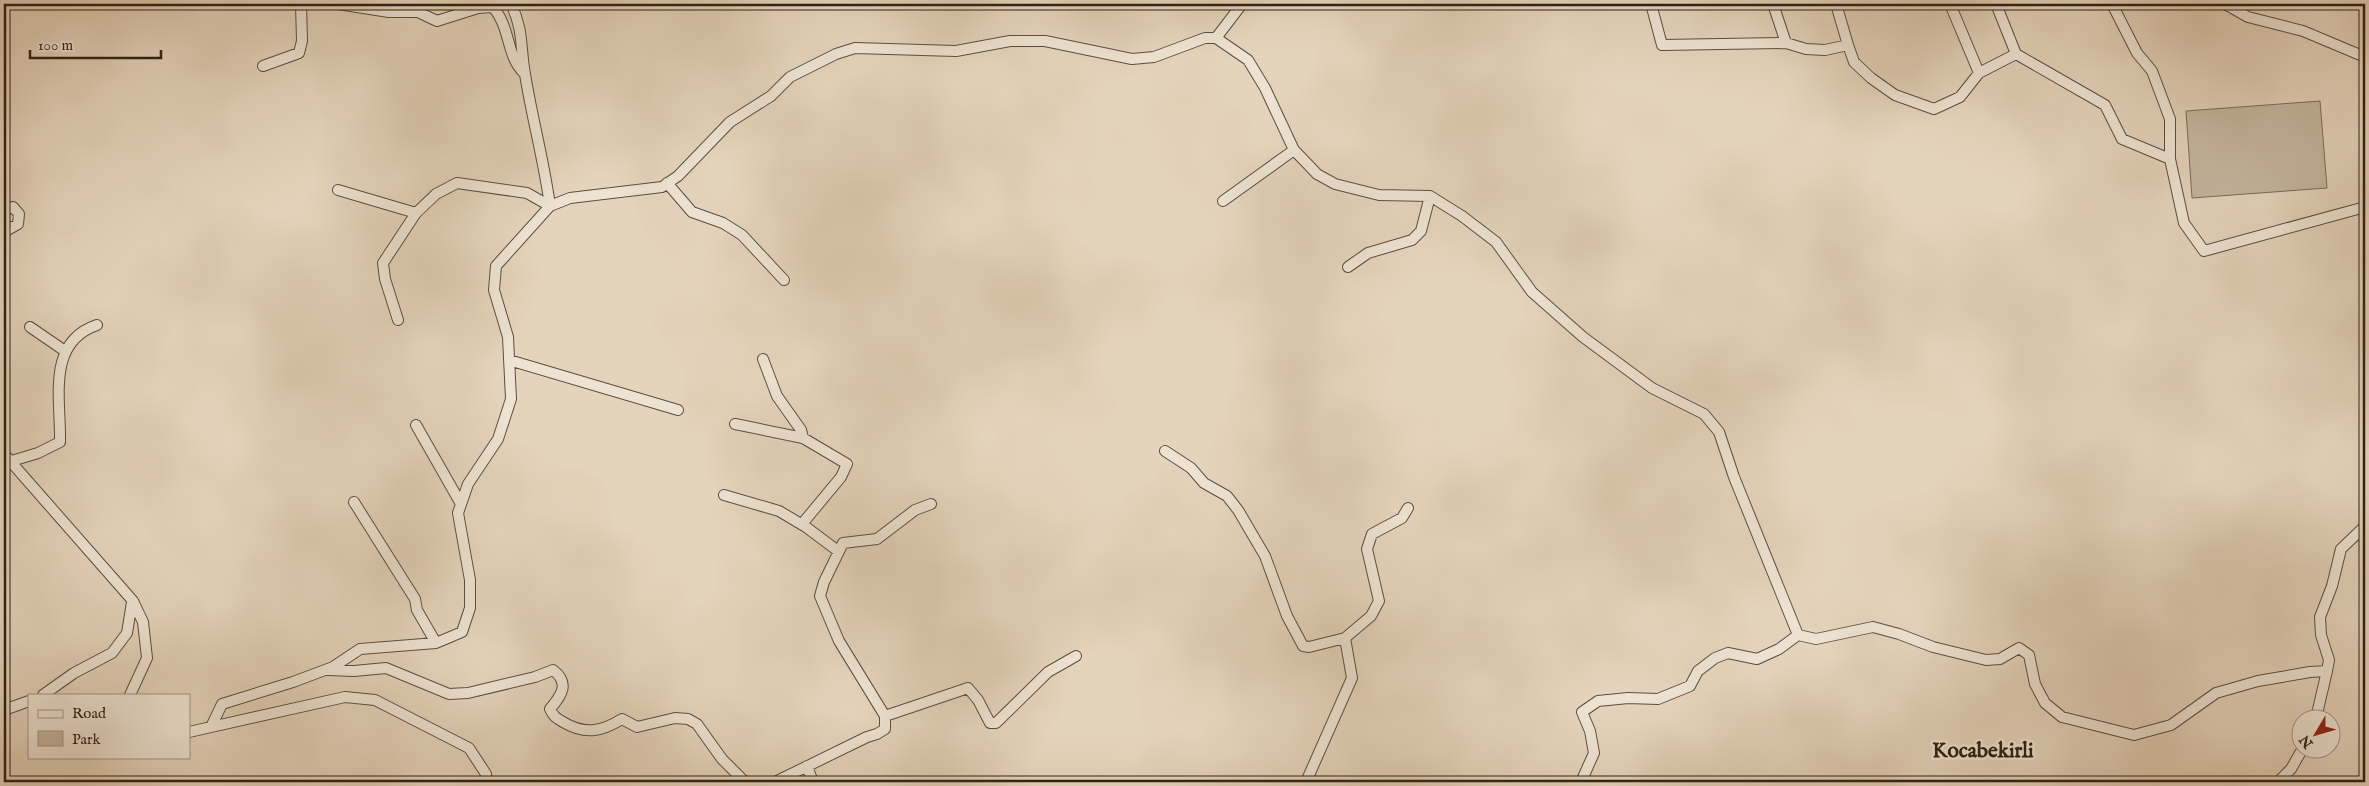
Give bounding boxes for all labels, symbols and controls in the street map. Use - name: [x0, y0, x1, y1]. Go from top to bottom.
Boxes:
- scale bar: [30, 28, 161, 60]
- text: 100 m: [38, 36, 74, 55]
- legend: [28, 694, 190, 758]
- text: Road: [72, 704, 107, 723]
- north arrow: [2292, 708, 2342, 758]
- text: Park: [72, 730, 102, 749]
- text: N: [2296, 731, 2318, 752]
- district label: Kocabekirli: [1932, 738, 2034, 765]

